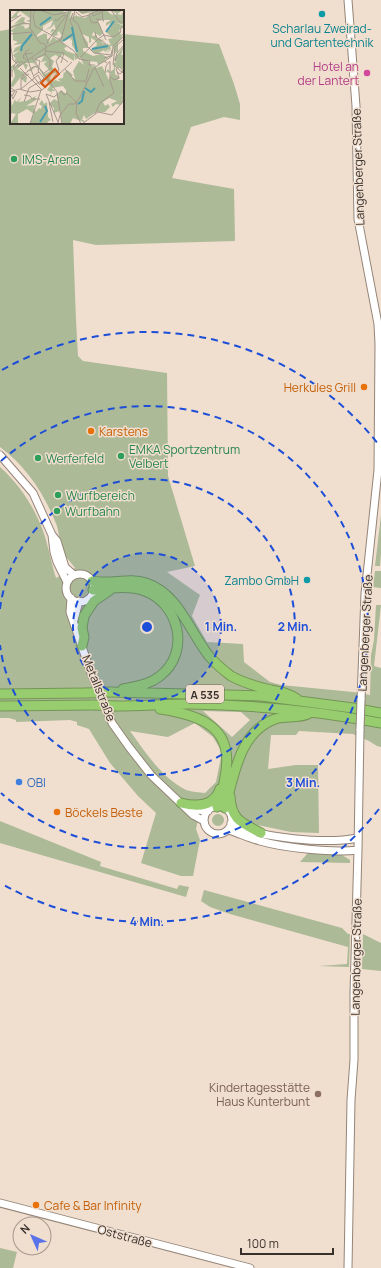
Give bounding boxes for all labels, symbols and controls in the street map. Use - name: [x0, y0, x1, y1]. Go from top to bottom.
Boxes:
- marker: Scharlau Zweirad- und Gartentechnik: [317, 9, 327, 19]
- inset map: [10, 10, 124, 124]
- place label: Scharlau Zweirad- und Gartentechnik: [271, 20, 375, 51]
- place label: Hotel an der Lantert: [298, 58, 359, 89]
- marker: Hotel an der Lantert: [362, 68, 372, 78]
- street label: Langenberger Straße: [347, 108, 369, 226]
- place label: IMS-Arena: [22, 151, 80, 168]
- marker: IMS-Arena: [9, 154, 19, 164]
- place label: Herkules Grill: [284, 379, 356, 396]
- marker: Herkules Grill: [359, 382, 369, 392]
- place label: Karstens: [99, 423, 148, 440]
- marker: Karstens: [86, 426, 96, 436]
- place label: EMKA Sportzentrum Velbert: [129, 441, 240, 472]
- place label: Werferfeld: [46, 450, 104, 467]
- marker: EMKA Sportzentrum Velbert: [116, 451, 126, 461]
- marker: Werferfeld: [33, 453, 43, 463]
- place label: Wurfbereich: [66, 487, 135, 504]
- marker: Wurfbereich: [53, 490, 63, 500]
- place label: Wurfbahn: [65, 503, 120, 520]
- marker: Wurfbahn: [52, 506, 62, 516]
- place label: Zambo GmbH: [224, 572, 299, 589]
- street label: Langenberger Straße: [353, 574, 377, 692]
- marker: Zambo GmbH: [302, 575, 312, 585]
- text: 1 Min.: [205, 618, 237, 635]
- text: 2 Min.: [278, 618, 312, 635]
- centre of rings: [140, 620, 154, 634]
- street label: Metallstraße: [78, 652, 120, 724]
- road number: A 535: [186, 685, 224, 703]
- place label: OBI: [27, 774, 46, 791]
- text: 3 Min.: [286, 774, 320, 791]
- marker: OBI: [14, 777, 24, 787]
- place label: Böckels Beste: [65, 804, 143, 821]
- marker: Böckels Beste: [52, 807, 62, 817]
- street label: Langenberger Straße: [346, 898, 366, 1016]
- text: 4 Min.: [130, 913, 164, 930]
- place label: Kindertagesstätte Haus Kunterbunt: [209, 1079, 310, 1110]
- marker: Kindertagesstätte Haus Kunterbunt: [313, 1089, 323, 1099]
- place label: Cafe & Bar Infinity: [44, 1197, 142, 1214]
- marker: Cafe & Bar Infinity: [31, 1200, 41, 1210]
- north arrow: [12, 1216, 52, 1256]
- text: N: [16, 1220, 33, 1237]
- street label: Oststraße: [96, 1221, 154, 1251]
- scale bar: [241, 1230, 333, 1256]
- text: 100 m: [247, 1235, 279, 1252]

